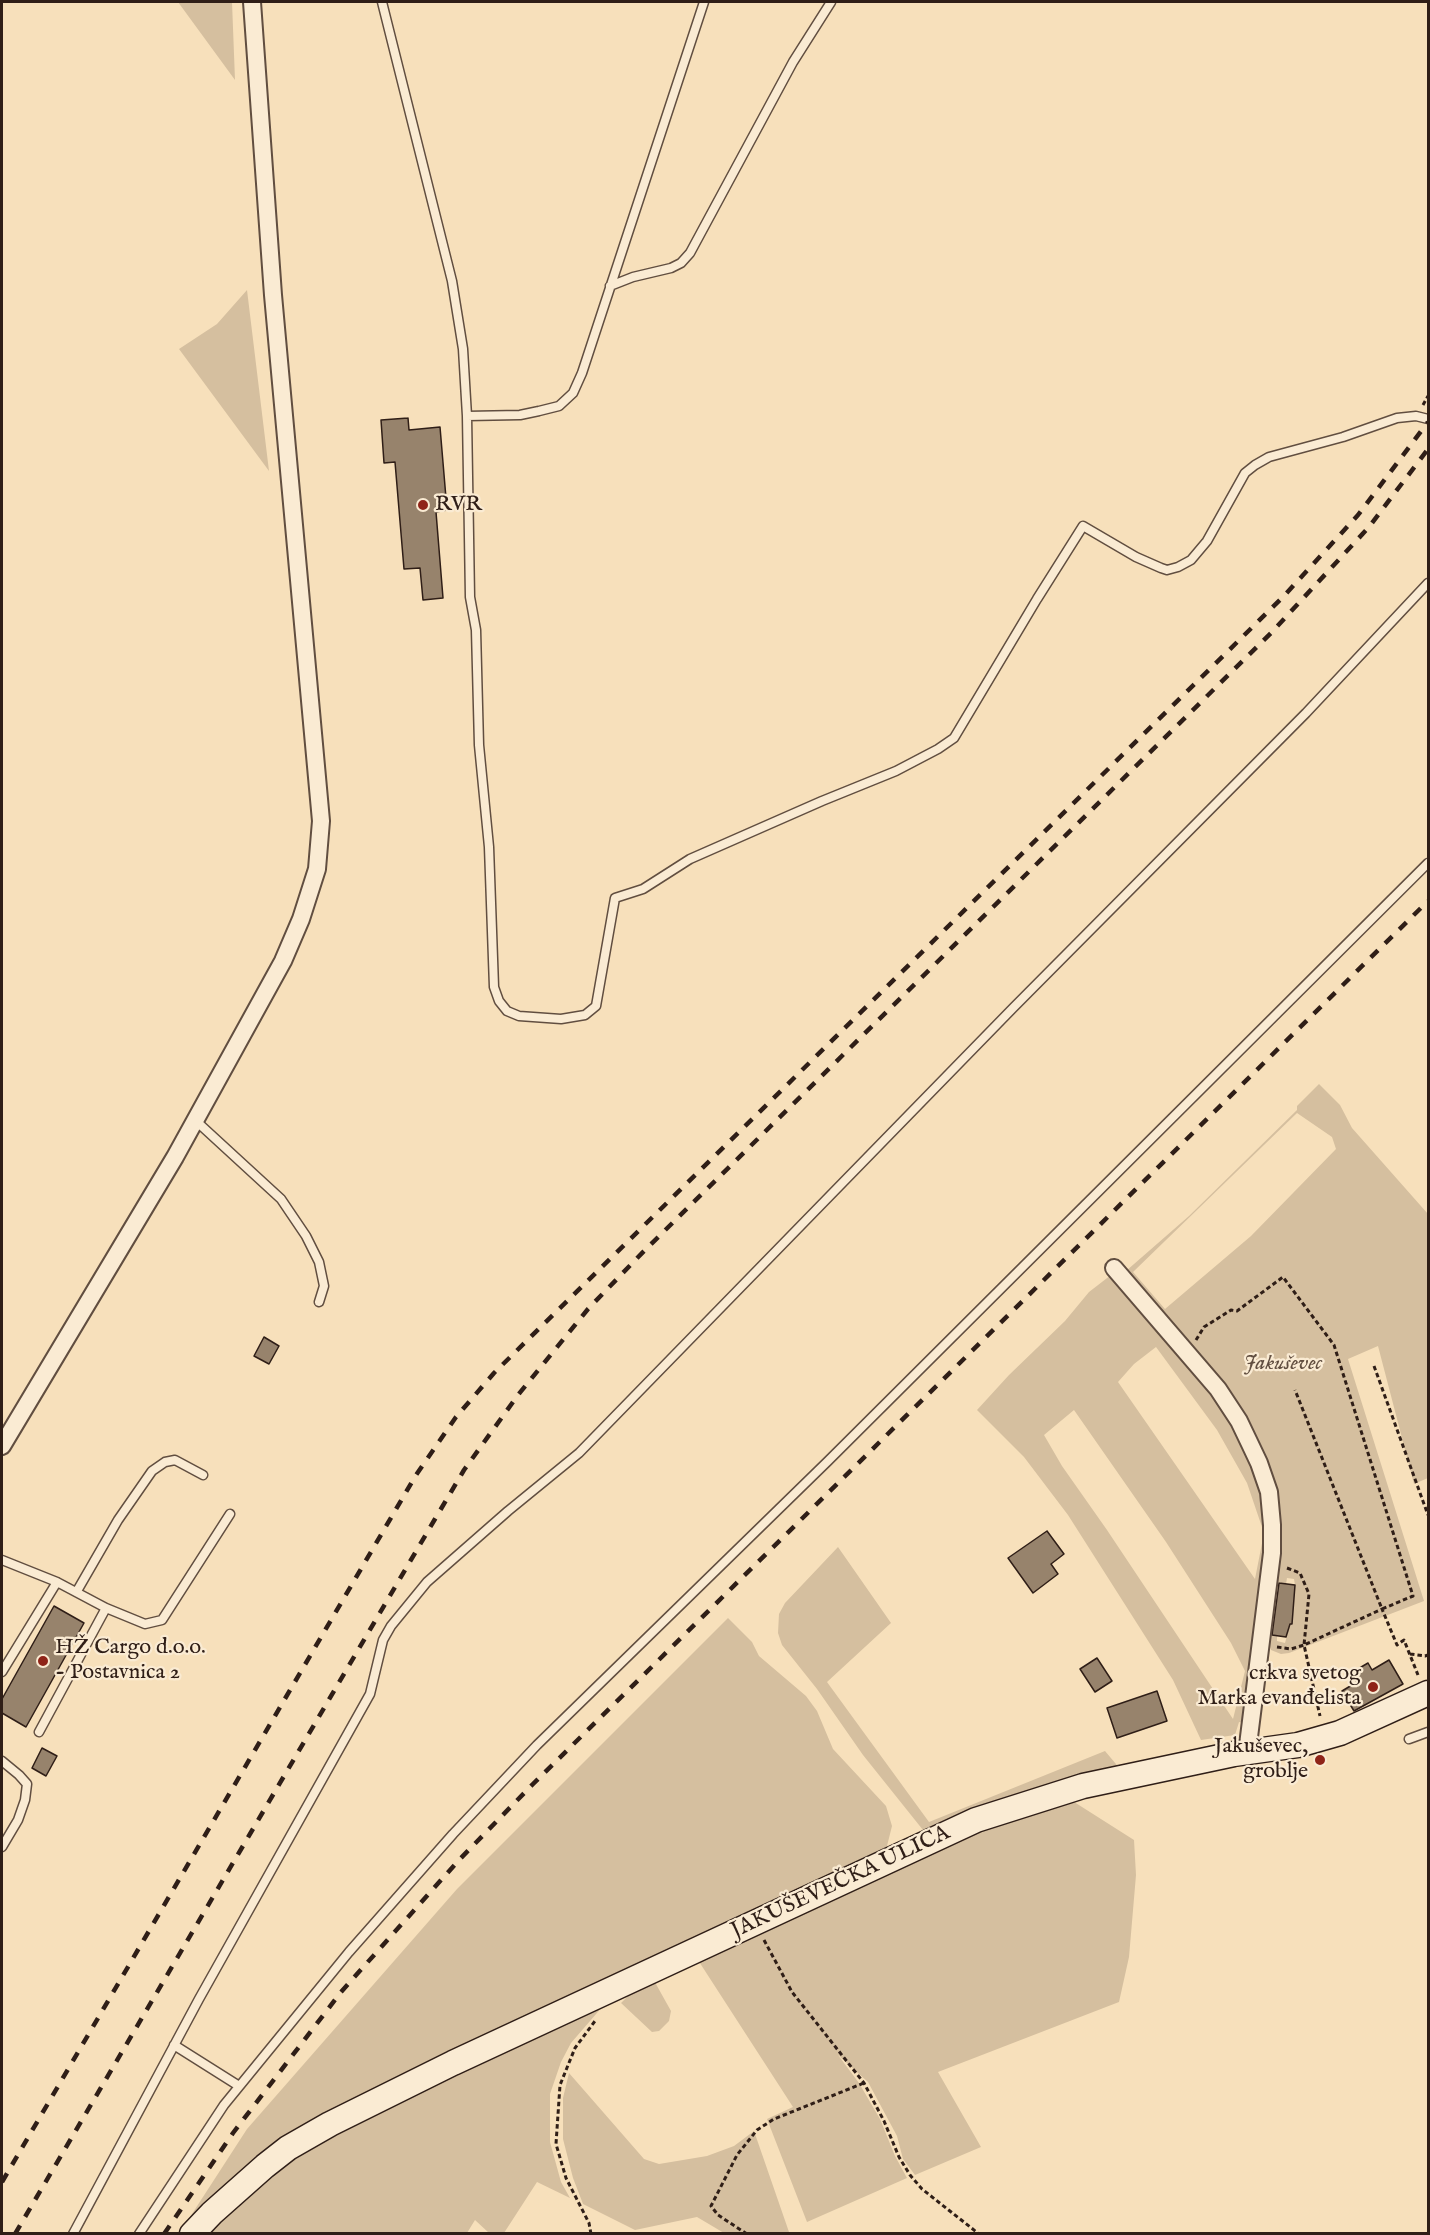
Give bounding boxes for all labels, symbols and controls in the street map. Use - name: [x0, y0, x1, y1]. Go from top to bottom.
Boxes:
- place label: RVR: [435, 492, 482, 518]
- marker: RVR: [416, 498, 430, 512]
- park label: Jakuševec: [1244, 1351, 1322, 1377]
- place label: HŽ Cargo d.o.o. - Postavnica 2: [55, 1635, 206, 1687]
- marker: HŽ Cargo d.o.o. - Postavnica 2: [36, 1654, 50, 1668]
- place label: crkva svetog Marka evanđelista: [1197, 1661, 1361, 1712]
- marker: crkva svetog Marka evanđelista: [1366, 1680, 1380, 1694]
- place label: Jakuševec, groblje: [1214, 1734, 1308, 1786]
- marker: Jakuševec, groblje: [1313, 1753, 1327, 1767]
- street label: JAKUŠEVEČKA ULICA: [727, 1821, 955, 1945]

